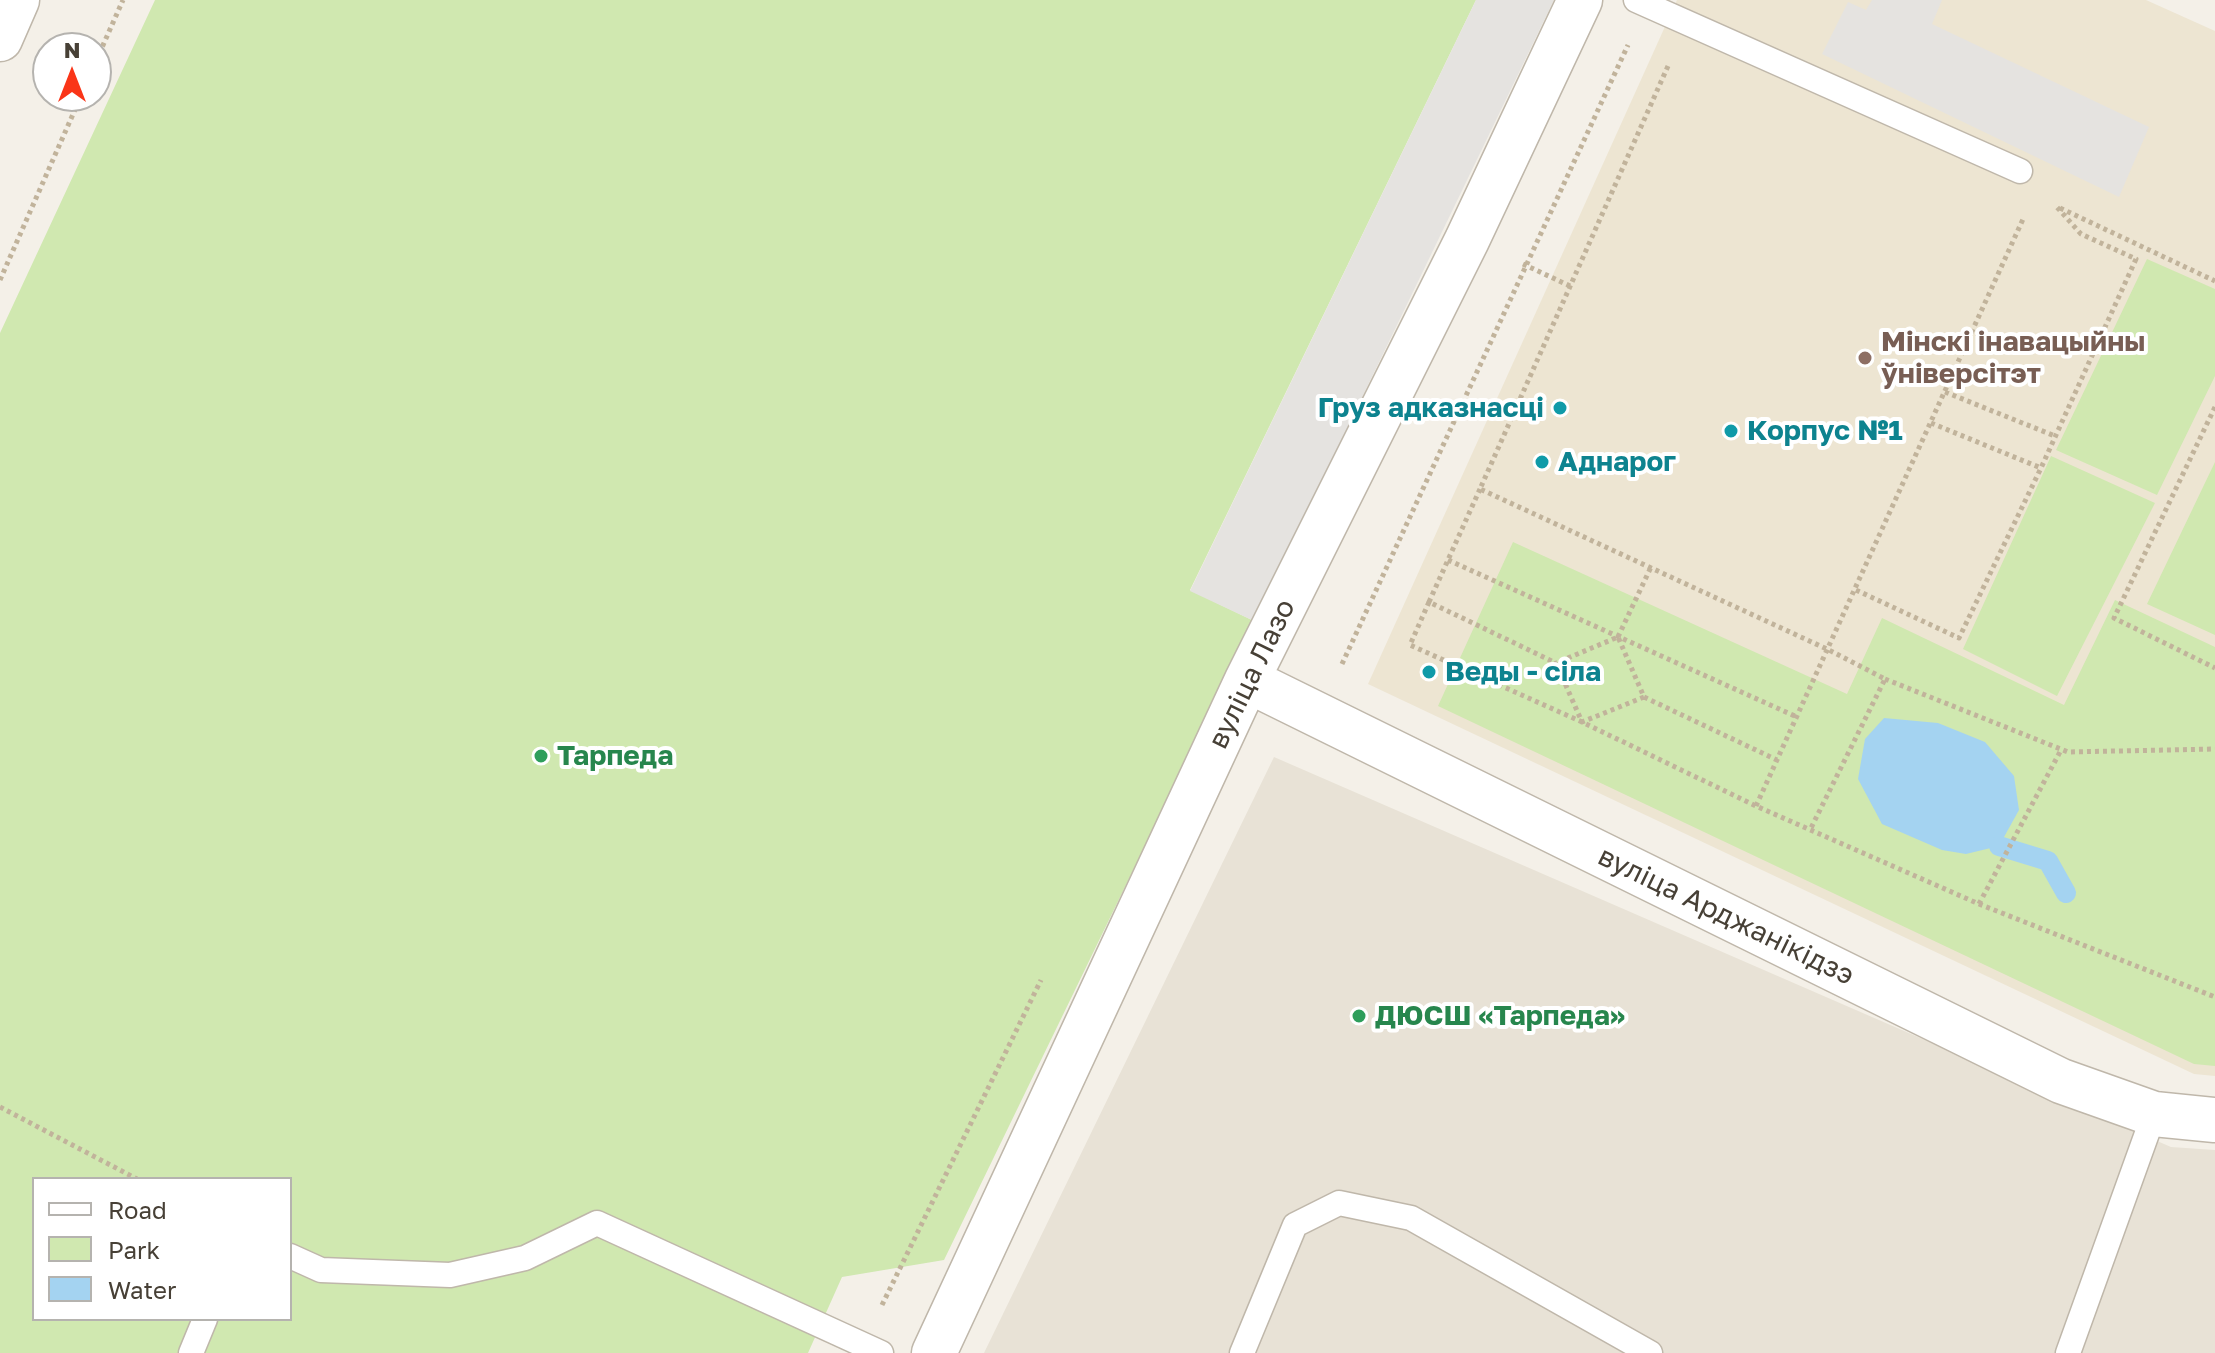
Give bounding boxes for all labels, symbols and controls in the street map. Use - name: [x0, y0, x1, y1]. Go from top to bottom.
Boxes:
- north arrow: [32, 32, 112, 112]
- text: N: [64, 36, 80, 63]
- place label: Мінскі інавацыйны ўніверсітэт: [1881, 325, 2146, 391]
- marker: Мінскі інавацыйны ўніверсітэт: [1856, 349, 1874, 367]
- place label: Груз адказнасці: [1318, 391, 1544, 425]
- marker: Груз адказнасці: [1551, 399, 1569, 417]
- place label: Корпус №1: [1747, 414, 1903, 448]
- marker: Корпус №1: [1722, 422, 1740, 440]
- place label: Аднарог: [1558, 445, 1676, 479]
- marker: Аднарог: [1533, 453, 1551, 471]
- street label: вуліца Лазо: [1201, 594, 1303, 754]
- place label: Веды - сіла: [1445, 655, 1601, 689]
- marker: Веды - сіла: [1420, 663, 1438, 681]
- place label: Тарпеда: [557, 739, 673, 773]
- marker: Тарпеда: [532, 747, 550, 765]
- street label: вуліца Арджанікідзэ: [1593, 839, 1859, 993]
- place label: ДЮСШ «Тарпеда»: [1375, 999, 1625, 1033]
- marker: ДЮСШ «Тарпеда»: [1350, 1007, 1368, 1025]
- legend: [32, 1177, 292, 1321]
- text: Road: [108, 1195, 167, 1224]
- text: Park: [108, 1235, 160, 1264]
- text: Water: [108, 1275, 176, 1304]

